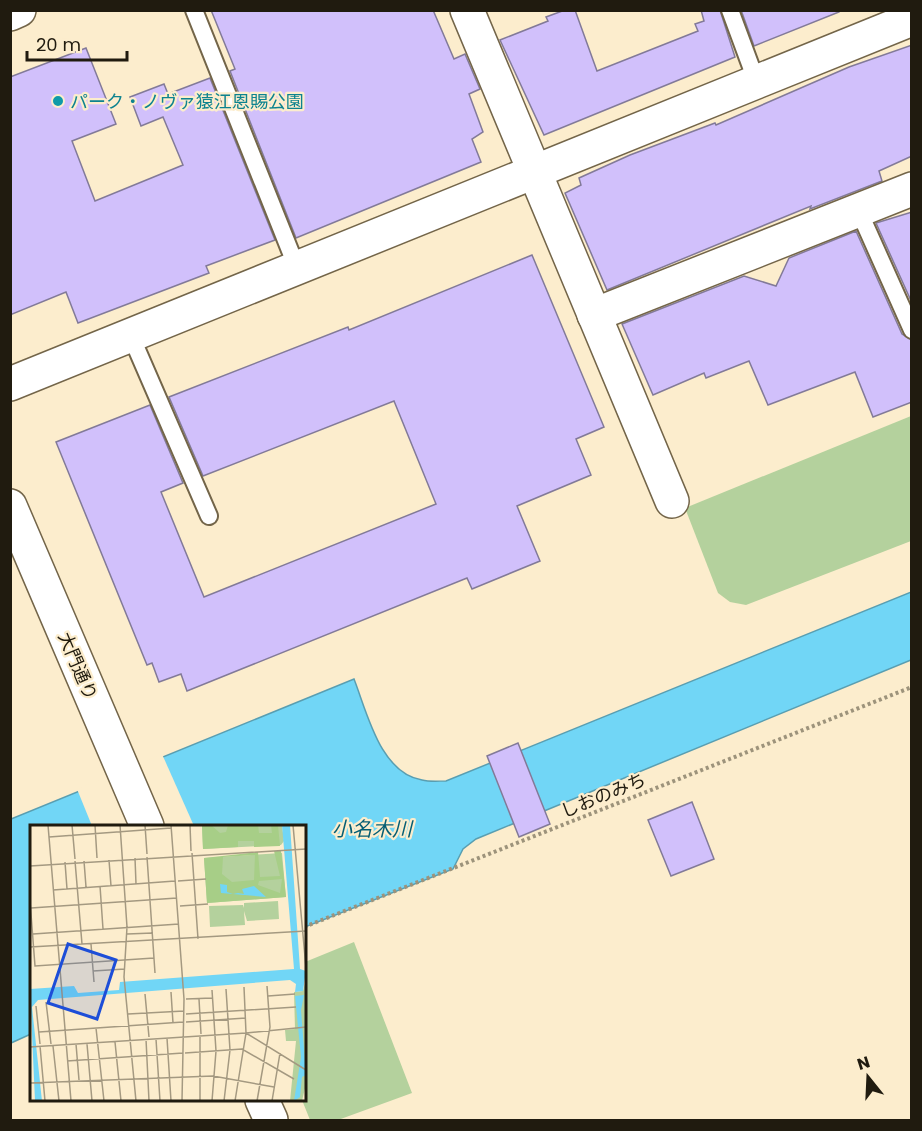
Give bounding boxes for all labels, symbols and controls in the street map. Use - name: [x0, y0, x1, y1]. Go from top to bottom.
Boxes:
- scale bar: [27, 24, 128, 62]
- text: 20 m: [36, 32, 81, 57]
- place label: パーク・ノヴァ猿江恩賜公園: [70, 89, 304, 114]
- marker: パーク・ノヴァ猿江恩賜公園: [51, 94, 65, 108]
- street label: 大門通り: [52, 628, 104, 704]
- street label: しおのみち: [557, 767, 649, 823]
- water label: 小名木川: [332, 815, 414, 843]
- inset map: [30, 825, 306, 1101]
- north arrow: [838, 1047, 898, 1107]
- text: N: [854, 1050, 873, 1076]

